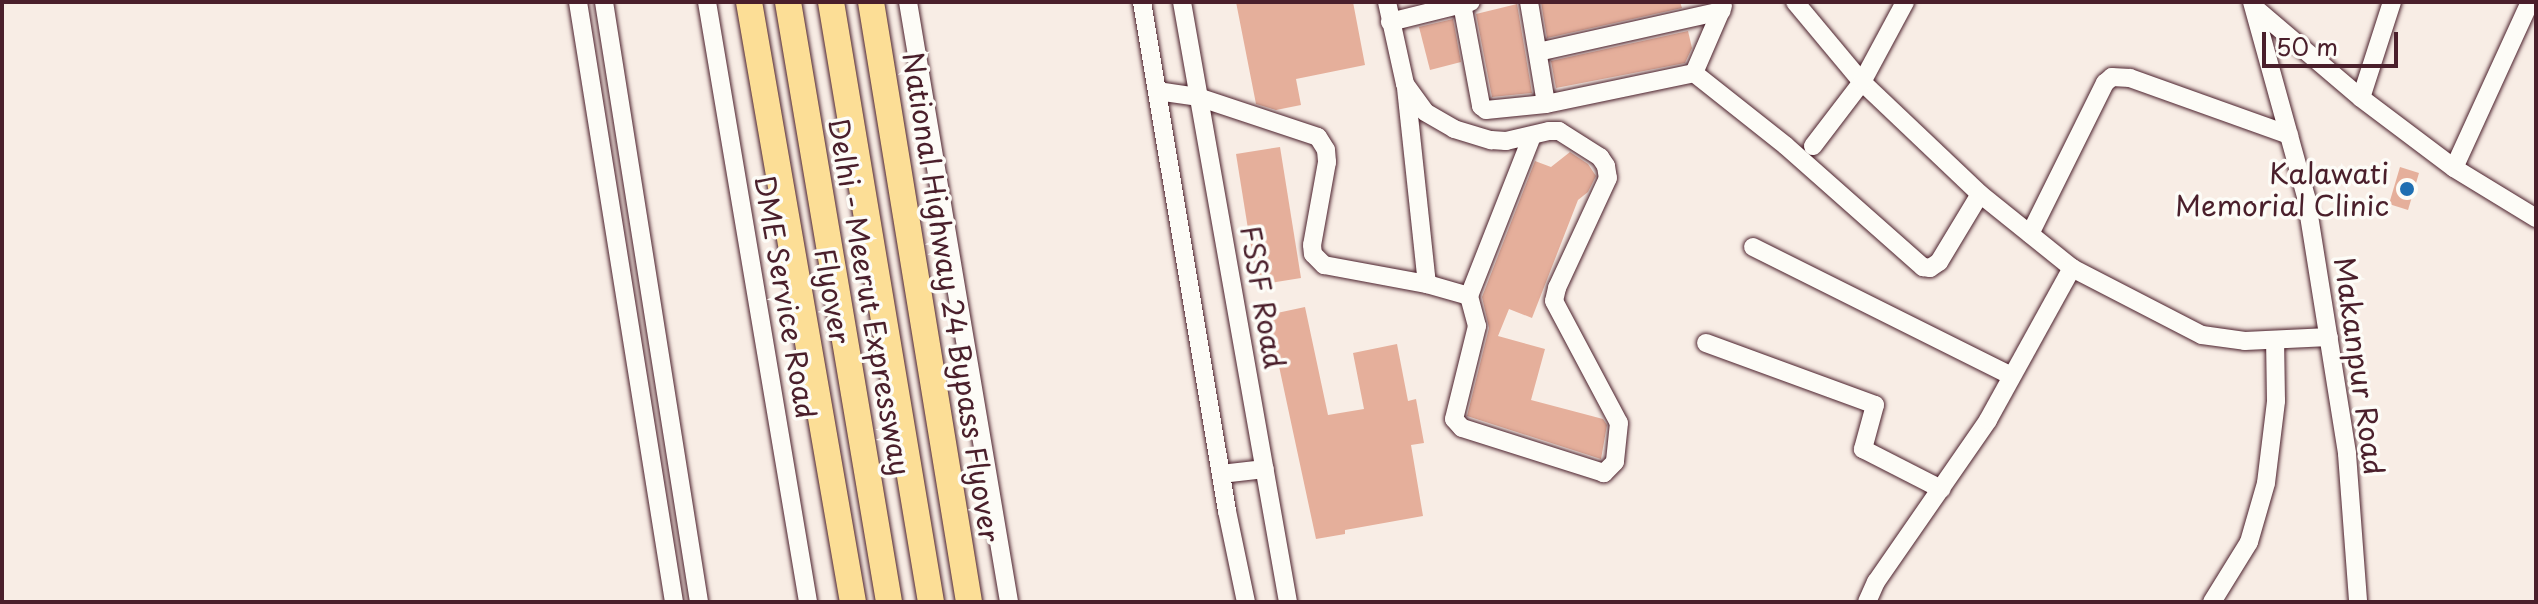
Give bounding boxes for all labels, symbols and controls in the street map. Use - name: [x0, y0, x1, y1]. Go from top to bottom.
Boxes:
- scale bar: [2266, 16, 2402, 66]
- text: 50 m: [2276, 28, 2338, 64]
- street label: National Highway 24 Bypass Flyover: [897, 49, 1007, 545]
- street label: Delhi - Meerut Expressway: [822, 115, 918, 479]
- place label: Kalawati Memorial Clinic: [2175, 156, 2389, 222]
- street label: DME Service Road: [748, 173, 824, 421]
- marker: Kalawati Memorial Clinic: [2396, 178, 2418, 200]
- street label: FSSF Road: [1234, 223, 1292, 371]
- street label: Flyover: [808, 246, 858, 346]
- street label: Makanpur Road: [2328, 255, 2392, 477]

